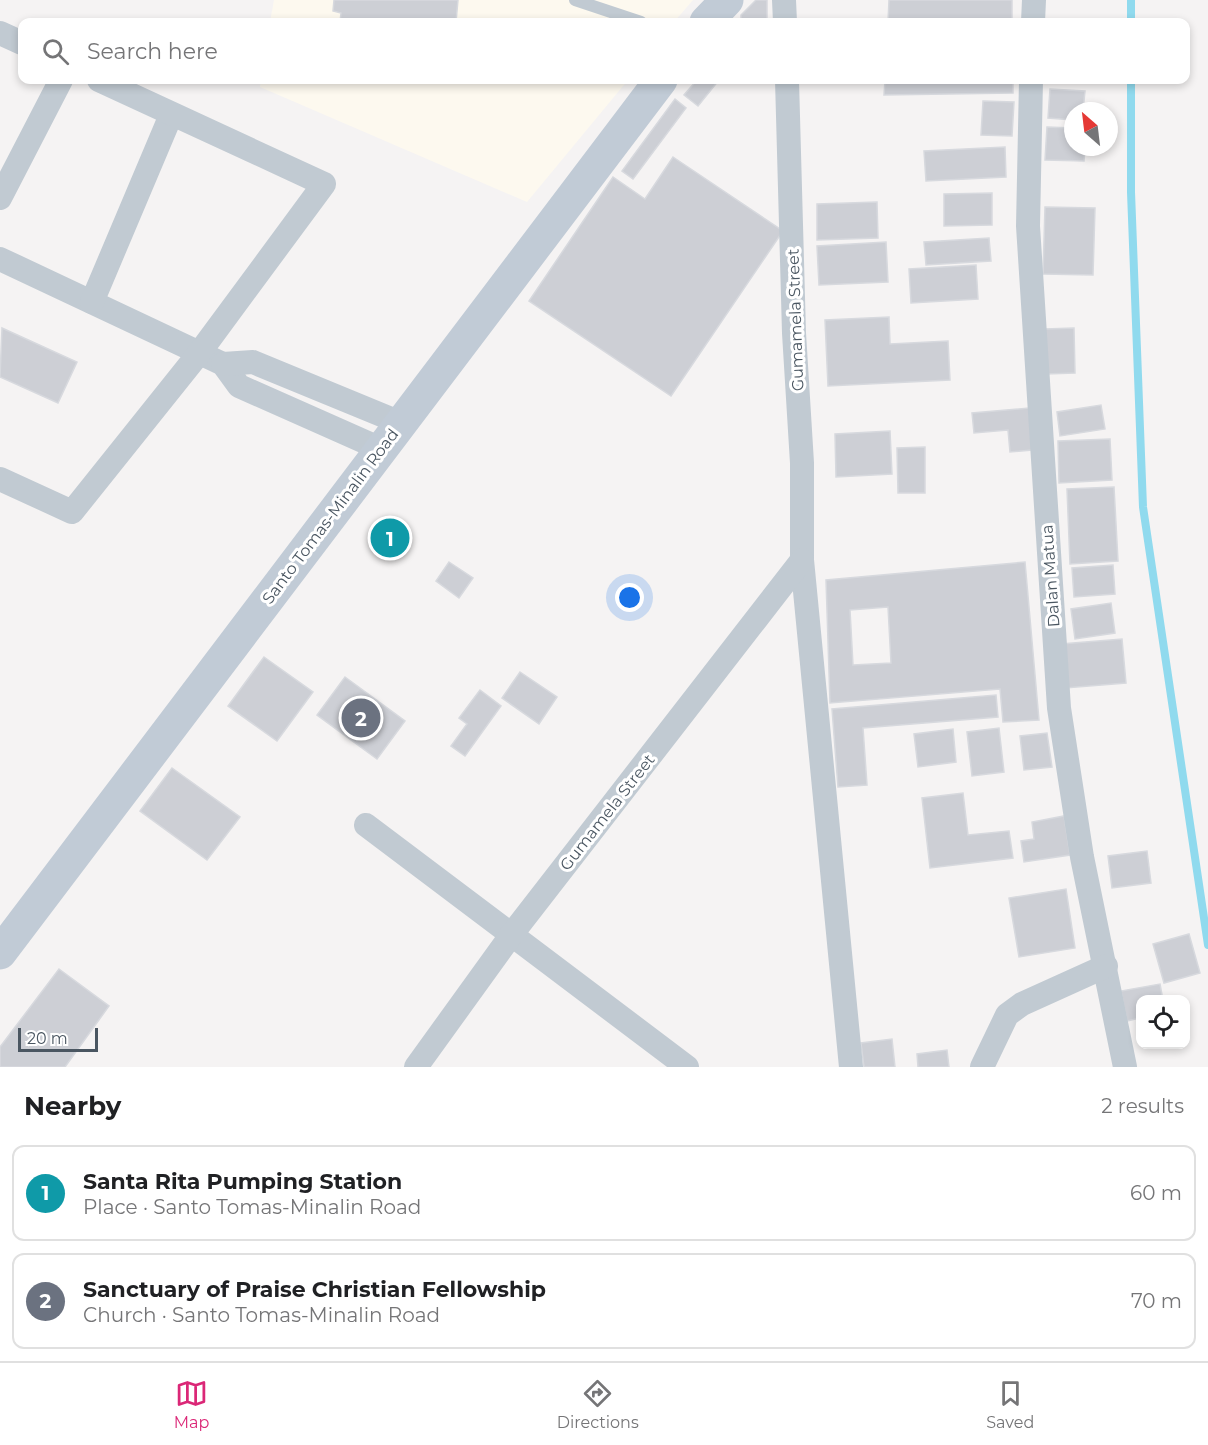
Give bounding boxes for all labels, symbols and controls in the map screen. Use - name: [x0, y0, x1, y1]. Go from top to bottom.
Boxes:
- search box: [18, 18, 1190, 84]
- icon: search: [39, 35, 72, 68]
- text: Search here: [87, 38, 218, 65]
- north arrow: [1064, 102, 1118, 156]
- street label: Gumamela Street: [784, 248, 807, 392]
- street label: Santo Tomas-Minalin Road: [258, 425, 403, 608]
- pin: 1: [370, 516, 410, 560]
- street label: Dalan Matua: [1037, 524, 1064, 628]
- your location: [615, 583, 644, 612]
- pin: 2: [342, 696, 380, 740]
- street label: Gumamela Street: [556, 750, 659, 874]
- map controls: [1136, 995, 1190, 1049]
- button: locate: [1136, 995, 1190, 1049]
- scale bar: [18, 1025, 98, 1052]
- text: 20 m: [27, 1029, 68, 1048]
- text: Nearby: [24, 1090, 121, 1122]
- text: 2 results: [1101, 1094, 1184, 1118]
- text: Santa Rita Pumping Station: [83, 1168, 402, 1195]
- text: 1: [42, 1181, 49, 1205]
- text: 60 m: [1130, 1181, 1182, 1205]
- text: Place · Santo Tomas-Minalin Road: [83, 1195, 421, 1219]
- text: Sanctuary of Praise Christian Fellowship: [83, 1276, 546, 1303]
- text: 2: [40, 1289, 51, 1313]
- text: 70 m: [1131, 1289, 1182, 1313]
- text: Church · Santo Tomas-Minalin Road: [83, 1303, 440, 1327]
- tab: Map: [174, 1377, 209, 1432]
- tab: Directions: [557, 1377, 639, 1432]
- tab: Saved: [986, 1377, 1034, 1432]

